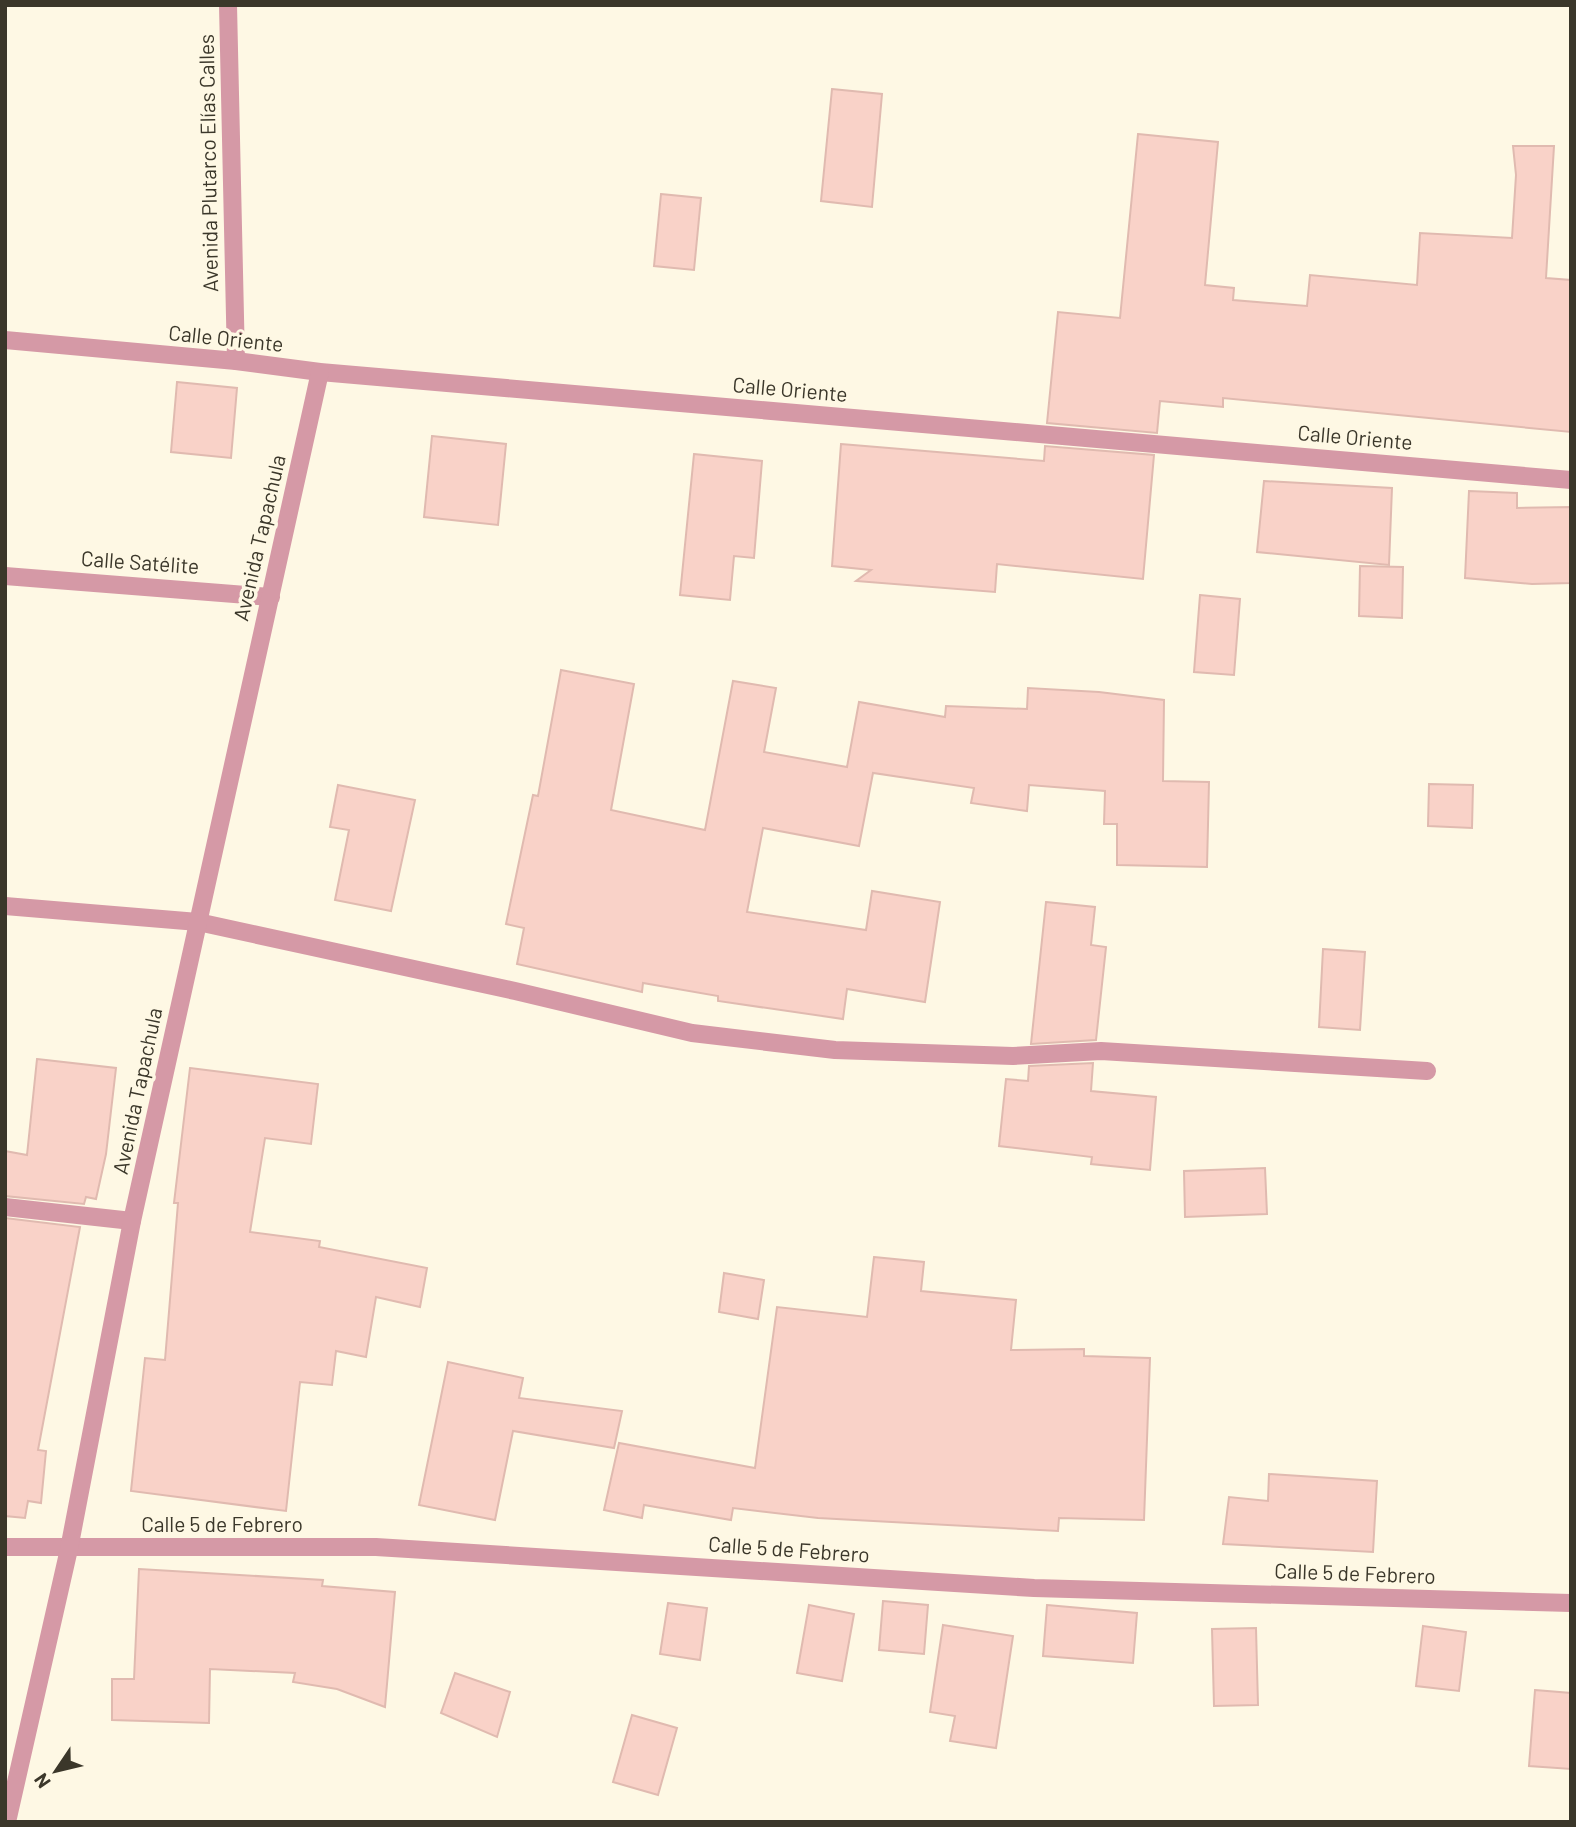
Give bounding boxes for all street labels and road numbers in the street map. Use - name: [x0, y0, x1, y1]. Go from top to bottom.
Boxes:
- street label: Avenida Plutarco Elías Calles: [193, 34, 222, 292]
- street label: Calle Oriente: [167, 319, 285, 356]
- street label: Calle Oriente: [732, 371, 849, 406]
- street label: Calle Oriente: [1297, 419, 1414, 454]
- street label: Avenida Tapachula: [227, 452, 290, 623]
- street label: Calle Satélite: [80, 545, 200, 578]
- street label: Avenida Tapachula: [107, 1005, 166, 1176]
- street label: Calle 5 de Febrero: [141, 1511, 303, 1536]
- street label: Calle 5 de Febrero: [708, 1530, 871, 1567]
- street label: Calle 5 de Febrero: [1274, 1557, 1436, 1588]

